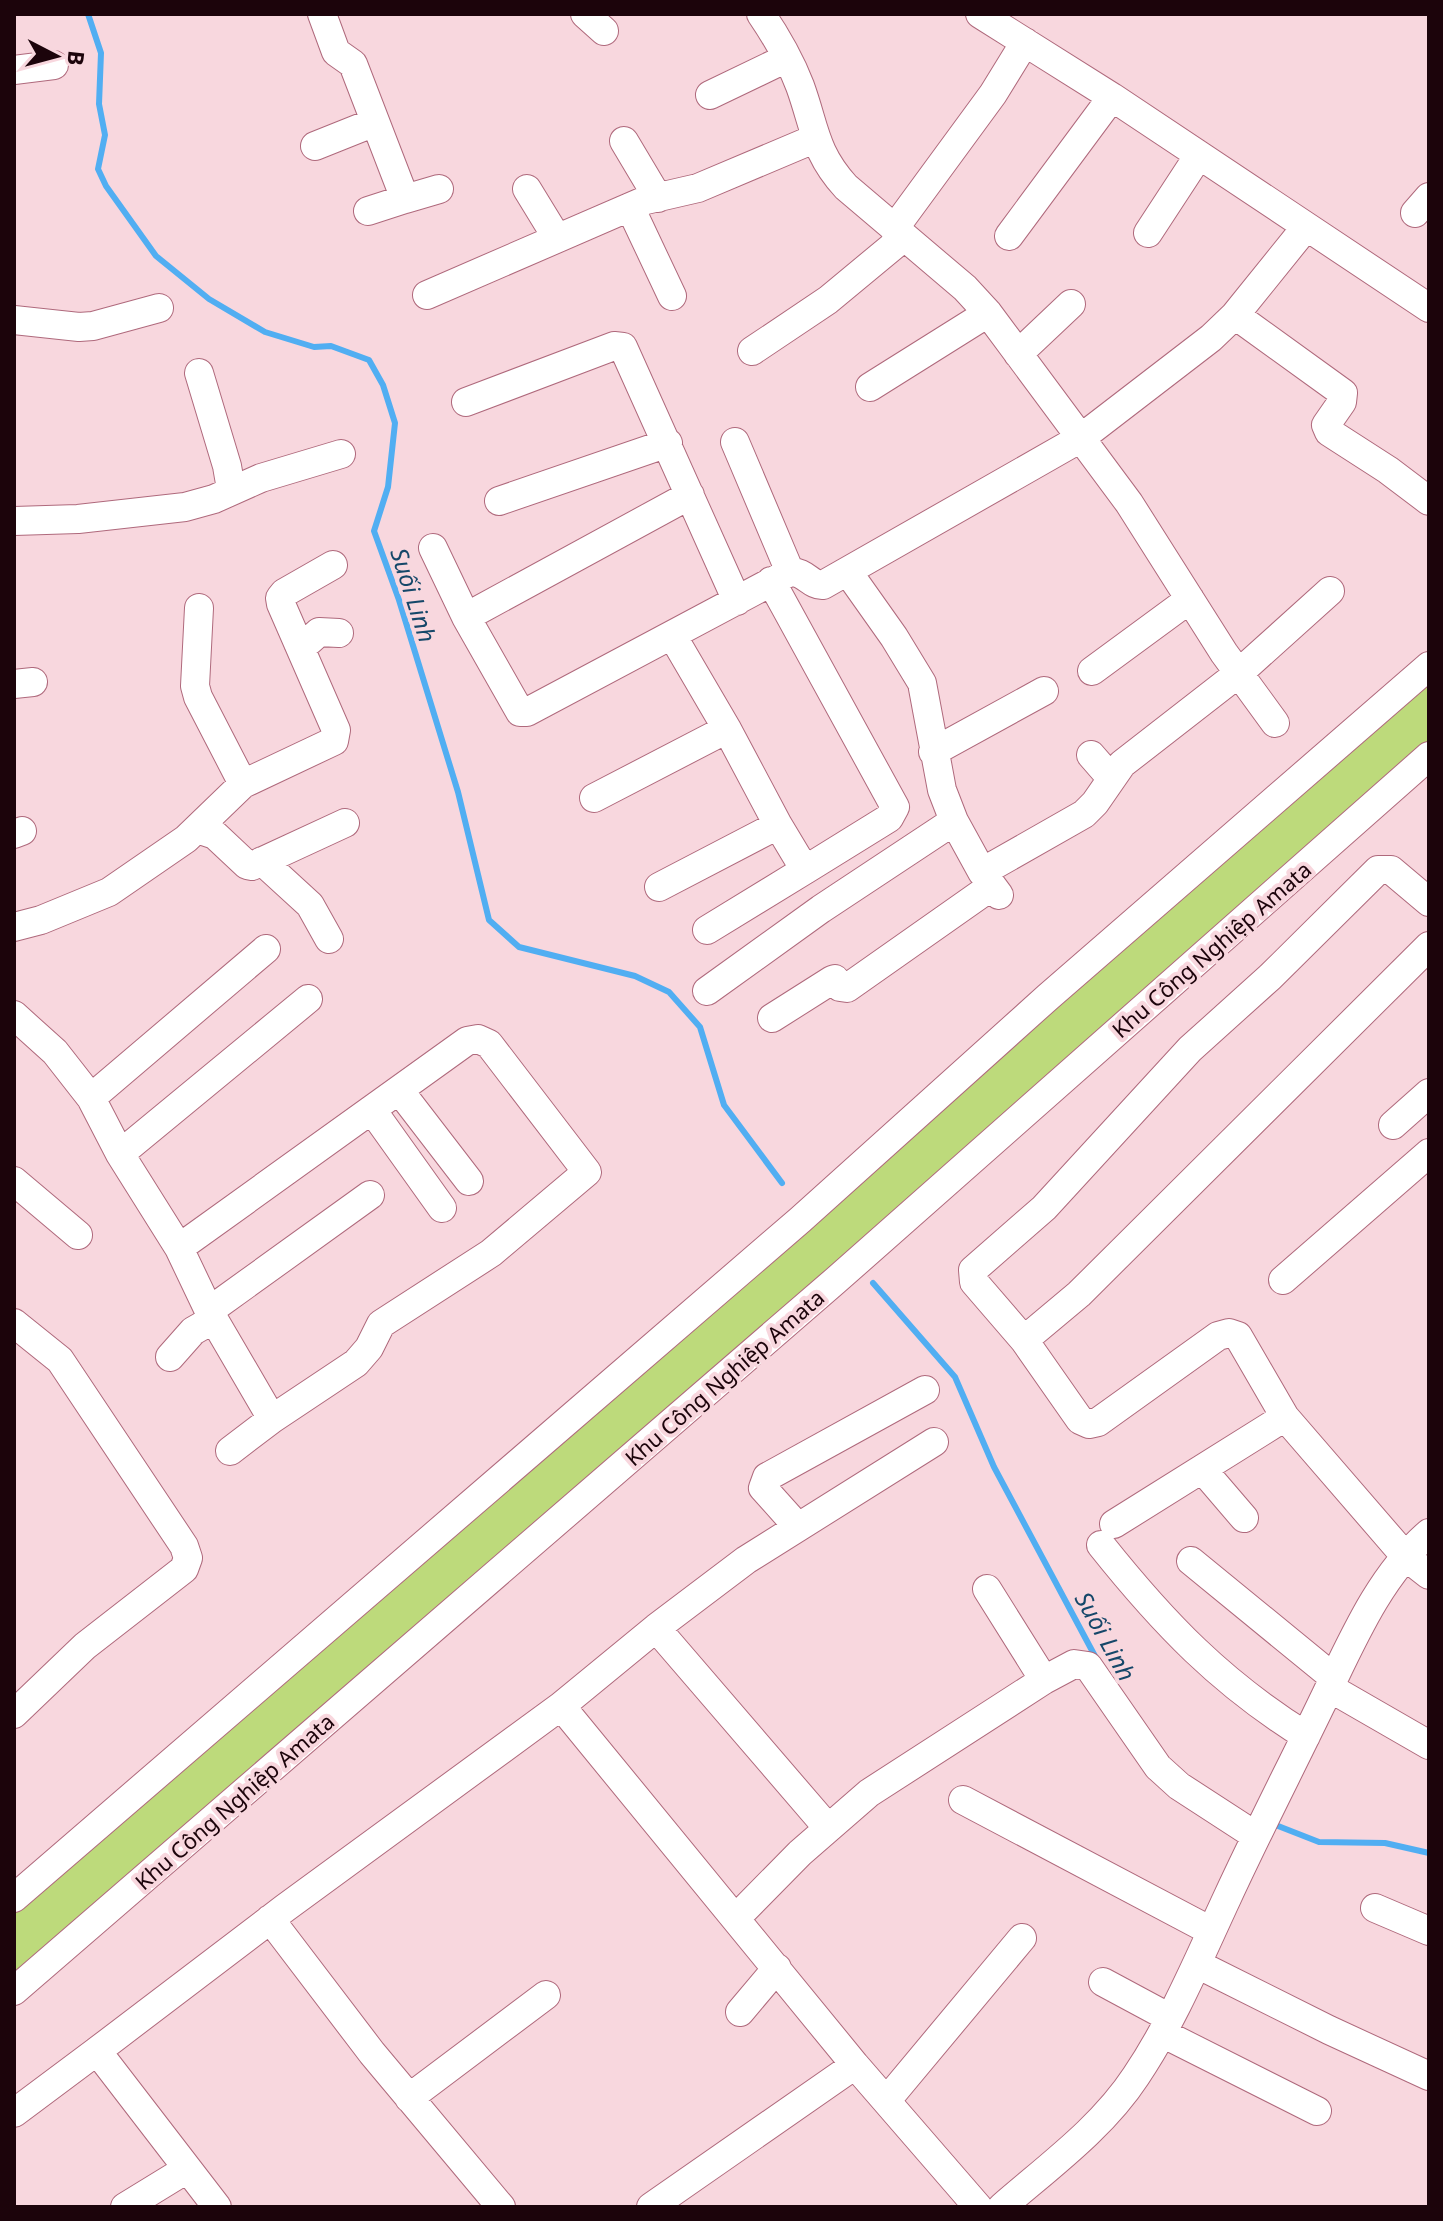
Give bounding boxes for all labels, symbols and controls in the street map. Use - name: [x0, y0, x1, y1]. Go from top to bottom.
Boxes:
- north arrow: [16, 16, 96, 96]
- text: B: [61, 49, 93, 67]
- water label: Suối Linh: [383, 544, 445, 646]
- street label: Khu Công Nghiệp Amata: [1105, 854, 1317, 1044]
- street label: Khu Công Nghiệp Amata: [618, 1282, 830, 1472]
- water label: Suối Linh: [1068, 1585, 1144, 1687]
- street label: Khu Công Nghiệp Amata: [128, 1706, 340, 1896]

